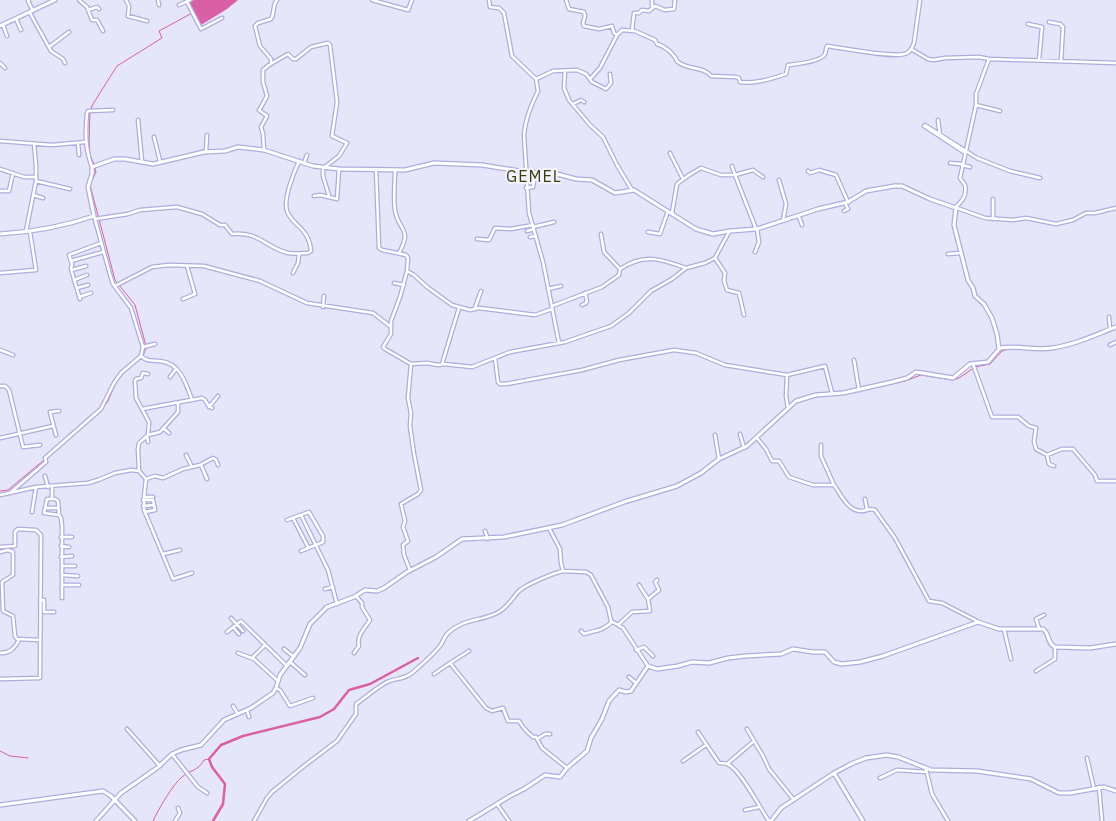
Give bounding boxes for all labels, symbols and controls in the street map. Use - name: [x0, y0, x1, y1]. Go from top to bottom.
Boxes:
- district label: GEMEL: [506, 166, 562, 186]

